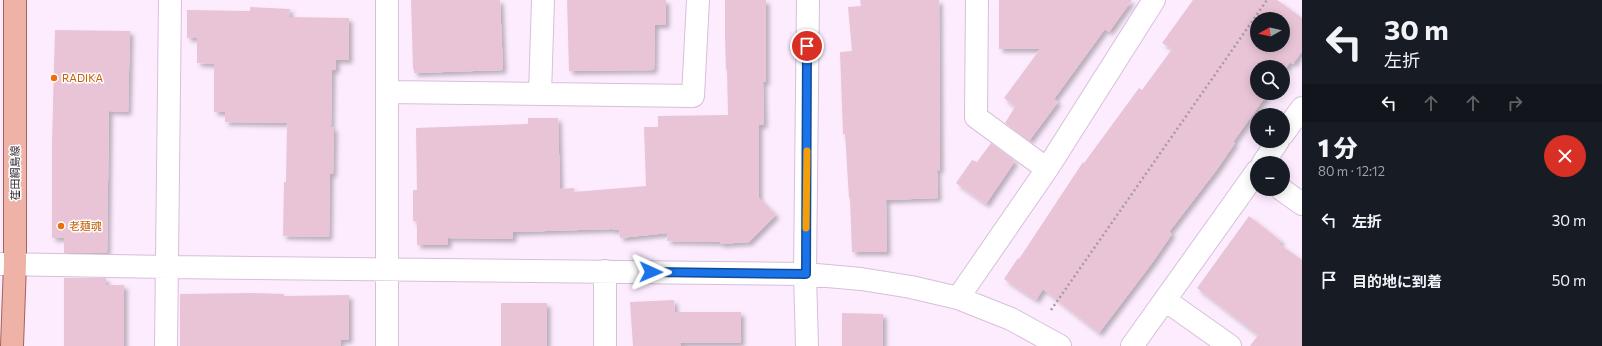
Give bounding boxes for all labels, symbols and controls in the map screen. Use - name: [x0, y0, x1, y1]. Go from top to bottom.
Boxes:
- north arrow: [1250, 12, 1290, 52]
- map controls: [1250, 12, 1290, 196]
- text: 30 m: [1384, 12, 1449, 46]
- icon: left: [1318, 16, 1370, 68]
- pin: [790, 29, 824, 63]
- icon: arrive: [796, 35, 818, 57]
- text: 左折: [1384, 49, 1420, 71]
- button: search: [1250, 60, 1290, 100]
- place label: RADIKA: [62, 71, 104, 84]
- marker: RADIKA: [49, 73, 59, 83]
- icon: left: [1378, 92, 1400, 114]
- icon: ahead: [1420, 92, 1442, 114]
- icon: ahead: [1462, 92, 1484, 114]
- icon: right: [1504, 92, 1526, 114]
- button: +: [1250, 108, 1290, 148]
- text: 1 分: [1318, 133, 1358, 162]
- button: close: [1544, 135, 1586, 177]
- street label: 荏田綱島線: [8, 146, 21, 201]
- button: −: [1250, 156, 1290, 196]
- text: 80 m · 12:12: [1318, 163, 1385, 179]
- icon: left: [1318, 209, 1340, 231]
- text: 30 m: [1552, 211, 1586, 229]
- text: 左折: [1352, 212, 1382, 230]
- place label: 老麺魂: [69, 219, 102, 232]
- marker: 老麺魂: [56, 221, 66, 231]
- position arrow: [630, 251, 672, 293]
- icon: arrive: [1318, 269, 1340, 291]
- text: 50 m: [1552, 271, 1586, 289]
- text: 目的地に到着: [1352, 272, 1442, 290]

